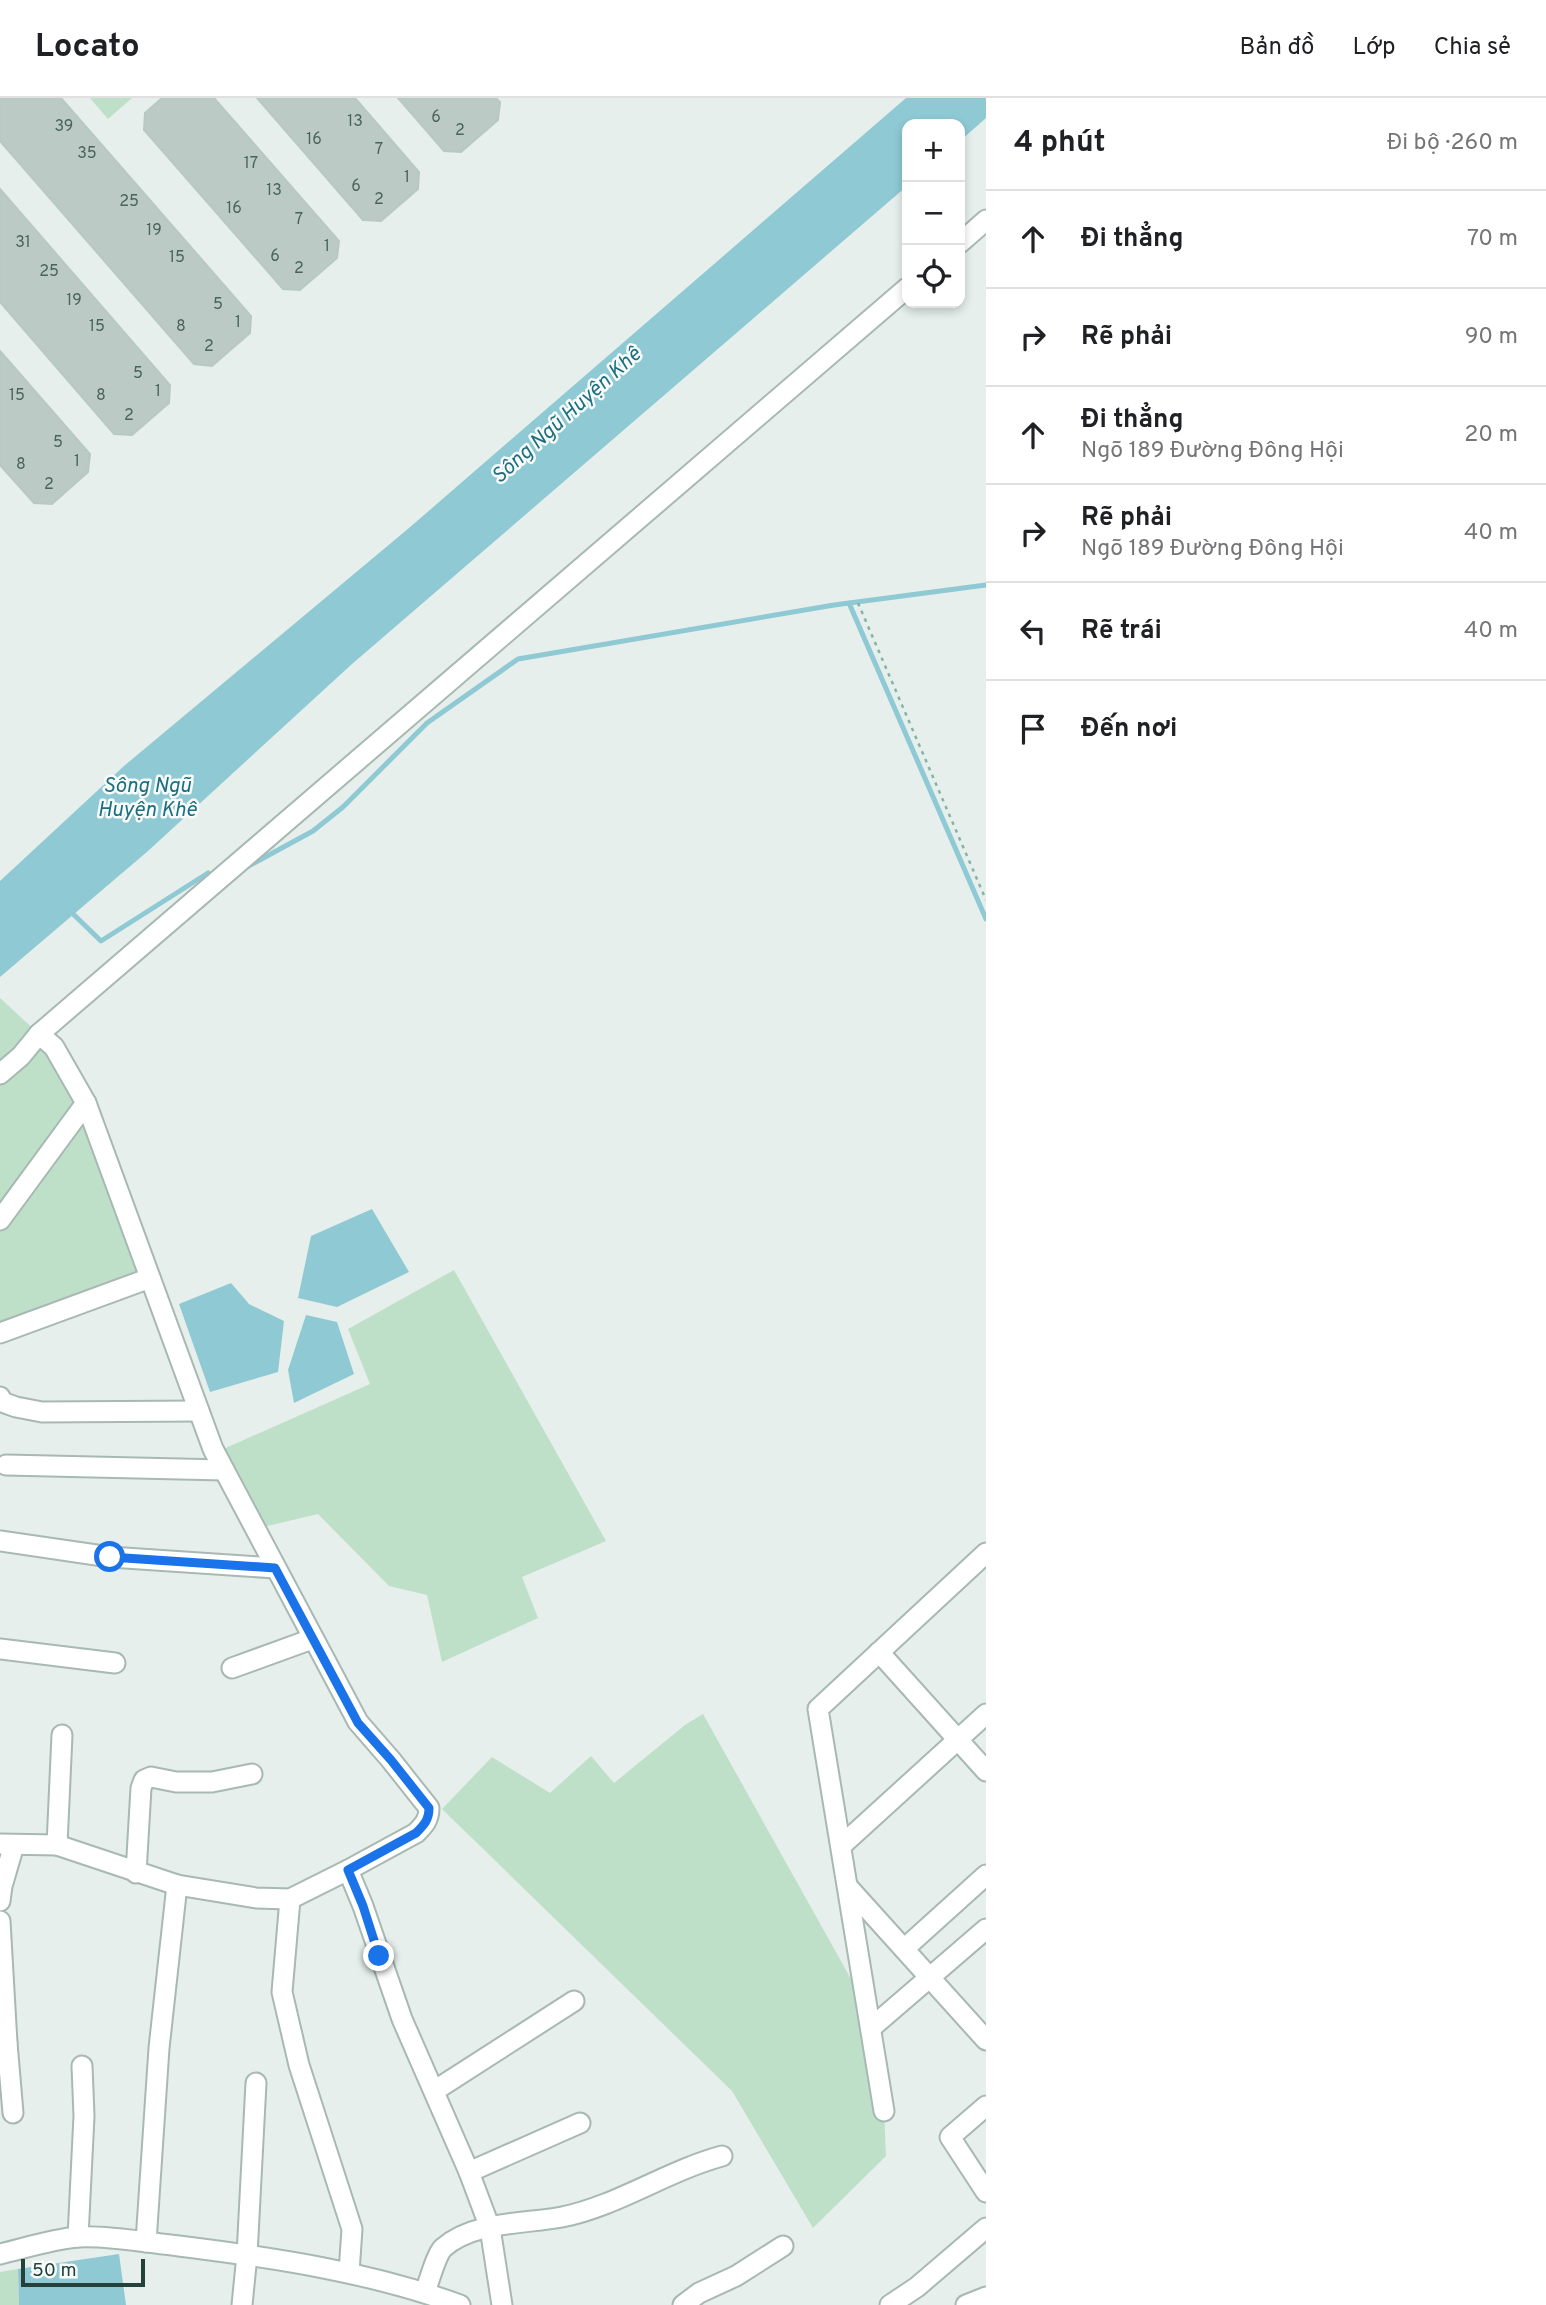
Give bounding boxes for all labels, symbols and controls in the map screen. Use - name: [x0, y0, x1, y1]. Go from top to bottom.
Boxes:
- text: Locato: [35, 27, 140, 69]
- text: Bản đồ: [1240, 33, 1315, 63]
- text: Lớp: [1353, 33, 1396, 63]
- text: Chia sẻ: [1434, 33, 1511, 63]
- house number: 6: [431, 108, 441, 128]
- house number: 13: [347, 112, 363, 132]
- house number: 39: [55, 117, 73, 137]
- map controls: [902, 119, 965, 308]
- button: +: [902, 119, 965, 182]
- house number: 2: [455, 121, 465, 141]
- text: 4 phút: [1014, 125, 1105, 162]
- text: Đi bộ · 260 m: [1387, 129, 1518, 158]
- house number: 16: [306, 130, 322, 150]
- house number: 7: [375, 140, 383, 160]
- house number: 35: [77, 144, 97, 164]
- house number: 17: [244, 154, 258, 174]
- house number: 1: [404, 168, 410, 188]
- house number: 6: [351, 177, 361, 197]
- house number: 13: [266, 181, 282, 201]
- button: −: [902, 182, 965, 245]
- house number: 2: [374, 190, 384, 210]
- house number: 25: [119, 192, 139, 212]
- house number: 16: [226, 199, 242, 219]
- house number: 7: [295, 210, 303, 230]
- icon: ahead: [1014, 220, 1052, 258]
- house number: 19: [146, 221, 162, 241]
- text: Đi thẳng: [1081, 223, 1183, 256]
- text: 70 m: [1467, 225, 1518, 254]
- house number: 31: [15, 233, 31, 253]
- house number: 1: [324, 237, 330, 257]
- button: locate: [902, 245, 965, 308]
- house number: 6: [270, 247, 280, 267]
- house number: 15: [169, 248, 185, 268]
- house number: 2: [294, 259, 304, 279]
- house number: 25: [39, 262, 59, 282]
- house number: 19: [66, 291, 82, 311]
- house number: 5: [213, 295, 223, 315]
- house number: 1: [235, 313, 241, 333]
- house number: 15: [89, 317, 105, 337]
- house number: 8: [176, 317, 186, 337]
- icon: right: [1014, 318, 1052, 356]
- text: Rẽ phải: [1081, 321, 1172, 354]
- text: 90 m: [1465, 323, 1518, 352]
- house number: 2: [204, 337, 214, 357]
- water label: Sông Ngũ Huyện Khê: [487, 341, 648, 490]
- house number: 5: [133, 364, 143, 384]
- house number: 1: [155, 382, 161, 402]
- house number: 15: [9, 386, 25, 406]
- house number: 8: [96, 386, 106, 406]
- text: Đi thẳng: [1081, 404, 1183, 437]
- house number: 2: [124, 406, 134, 426]
- icon: ahead: [1014, 416, 1052, 454]
- text: 20 m: [1464, 421, 1518, 450]
- house number: 5: [53, 433, 63, 453]
- text: Ngõ 189 Đường Đông Hội: [1081, 437, 1344, 466]
- house number: 1: [74, 452, 80, 472]
- house number: 8: [16, 455, 26, 475]
- house number: 2: [44, 475, 54, 495]
- text: Rẽ phải: [1081, 502, 1172, 535]
- icon: right: [1014, 514, 1052, 552]
- text: 40 m: [1464, 519, 1518, 548]
- text: Ngõ 189 Đường Đông Hội: [1081, 535, 1344, 564]
- icon: left: [1014, 612, 1052, 650]
- text: Rẽ trái: [1081, 615, 1162, 648]
- text: 40 m: [1464, 617, 1518, 646]
- icon: arrive: [1014, 710, 1052, 748]
- text: Đến nơi: [1081, 713, 1177, 746]
- water label: Sông Ngũ Huyện Khê: [97, 773, 198, 824]
- route start: [94, 1541, 125, 1572]
- route end: [363, 1940, 394, 1971]
- scale bar: [21, 2256, 145, 2288]
- text: 50 m: [32, 2259, 77, 2283]

